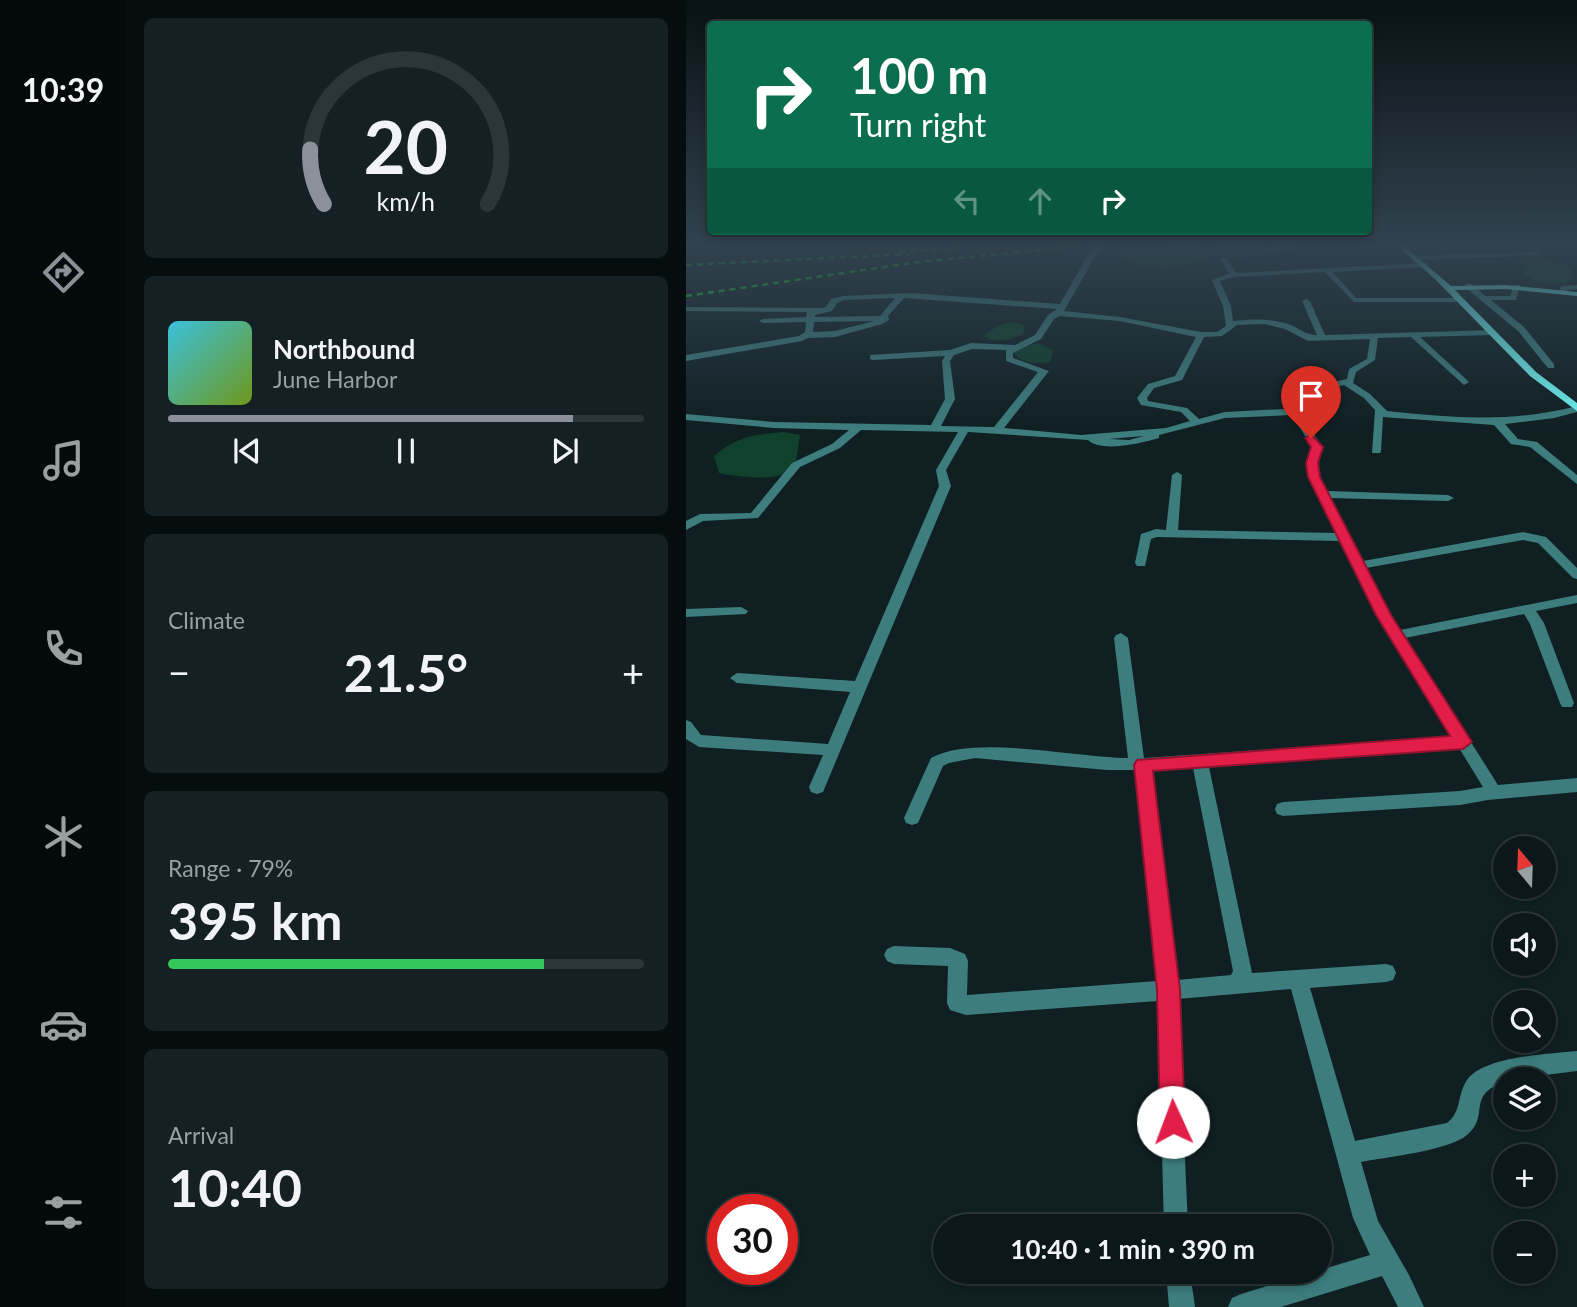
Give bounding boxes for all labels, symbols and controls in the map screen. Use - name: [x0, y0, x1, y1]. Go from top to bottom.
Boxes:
- text: 100 m: [850, 46, 988, 104]
- icon: right: [735, 49, 826, 140]
- text: 10:39: [22, 70, 104, 109]
- text: 20: [364, 102, 448, 190]
- text: Turn right: [850, 105, 986, 144]
- icon: left: [948, 182, 986, 220]
- icon: ahead: [1021, 182, 1059, 220]
- icon: right: [1094, 182, 1132, 220]
- text: km/h: [377, 186, 435, 216]
- icon: directions: [39, 248, 88, 297]
- text: Northbound: [273, 333, 415, 365]
- text: June Harbor: [273, 365, 397, 393]
- pin: [1281, 366, 1341, 438]
- icon: arrive: [1292, 377, 1330, 415]
- icon: previous: [228, 432, 266, 470]
- icon: pause: [387, 432, 425, 470]
- icon: next: [546, 432, 584, 470]
- icon: music: [39, 436, 88, 485]
- text: Climate: [168, 606, 245, 634]
- icon: phone: [39, 624, 88, 673]
- text: 21.5°: [344, 641, 468, 703]
- text: −: [168, 649, 190, 695]
- text: +: [622, 649, 644, 695]
- icon: climate: [39, 812, 88, 861]
- north arrow: [1493, 836, 1556, 900]
- map controls: [1493, 836, 1556, 1284]
- text: Range · 79%: [168, 854, 293, 882]
- text: 395 km: [168, 889, 342, 951]
- button: sound: [1493, 913, 1556, 976]
- button: search: [1493, 990, 1556, 1053]
- icon: car: [39, 1000, 88, 1049]
- button: layers: [1493, 1067, 1556, 1130]
- position arrow: [1136, 1085, 1210, 1159]
- text: Arrival: [168, 1121, 234, 1149]
- button: +: [1493, 1144, 1556, 1207]
- text: 10:40: [168, 1156, 302, 1218]
- icon: filters: [39, 1188, 88, 1237]
- speed limit sign: 30: [707, 1194, 798, 1285]
- button: −: [1493, 1221, 1556, 1284]
- text: 10:40 · 1 min · 390 m: [1010, 1233, 1255, 1265]

